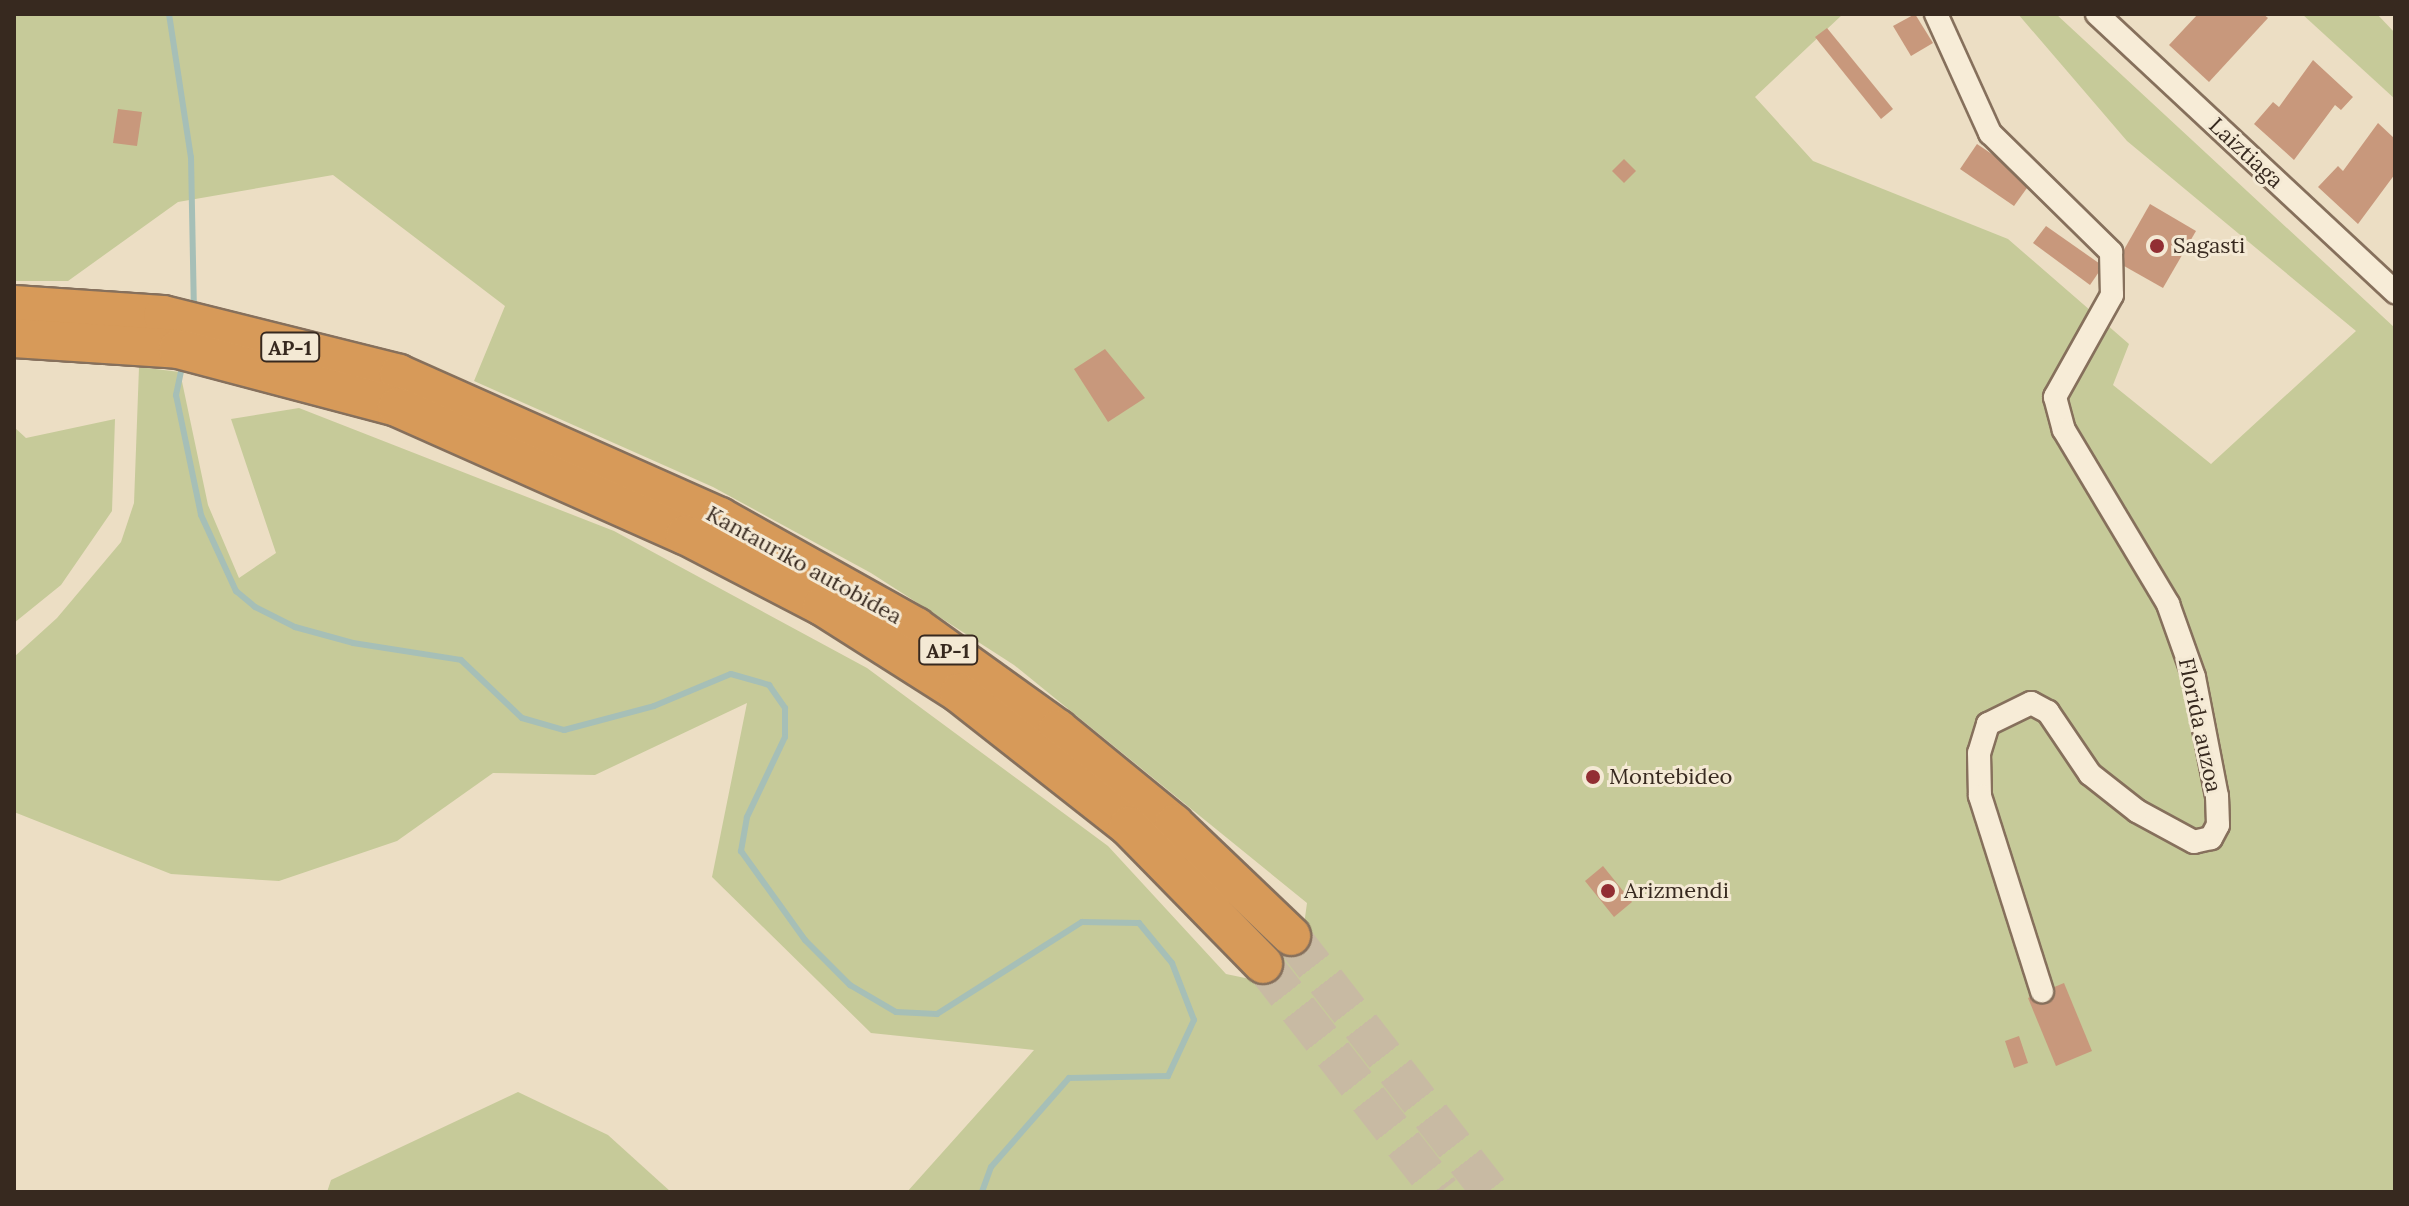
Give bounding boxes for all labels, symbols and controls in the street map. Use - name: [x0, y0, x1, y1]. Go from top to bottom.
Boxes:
- street label: Laiztiaga: [2204, 112, 2288, 194]
- place label: Sagasti: [2173, 233, 2245, 259]
- marker: Sagasti: [2148, 237, 2166, 255]
- road number: AP-1: [260, 331, 320, 363]
- street label: Kantauriko autobidea: [702, 500, 906, 630]
- road number: AP-1: [918, 634, 978, 666]
- street label: Florida auzoa: [2173, 655, 2227, 795]
- place label: Montebideo: [1609, 764, 1732, 790]
- marker: Montebideo: [1584, 768, 1602, 786]
- place label: Arizmendi: [1624, 878, 1729, 904]
- marker: Arizmendi: [1599, 882, 1617, 900]

